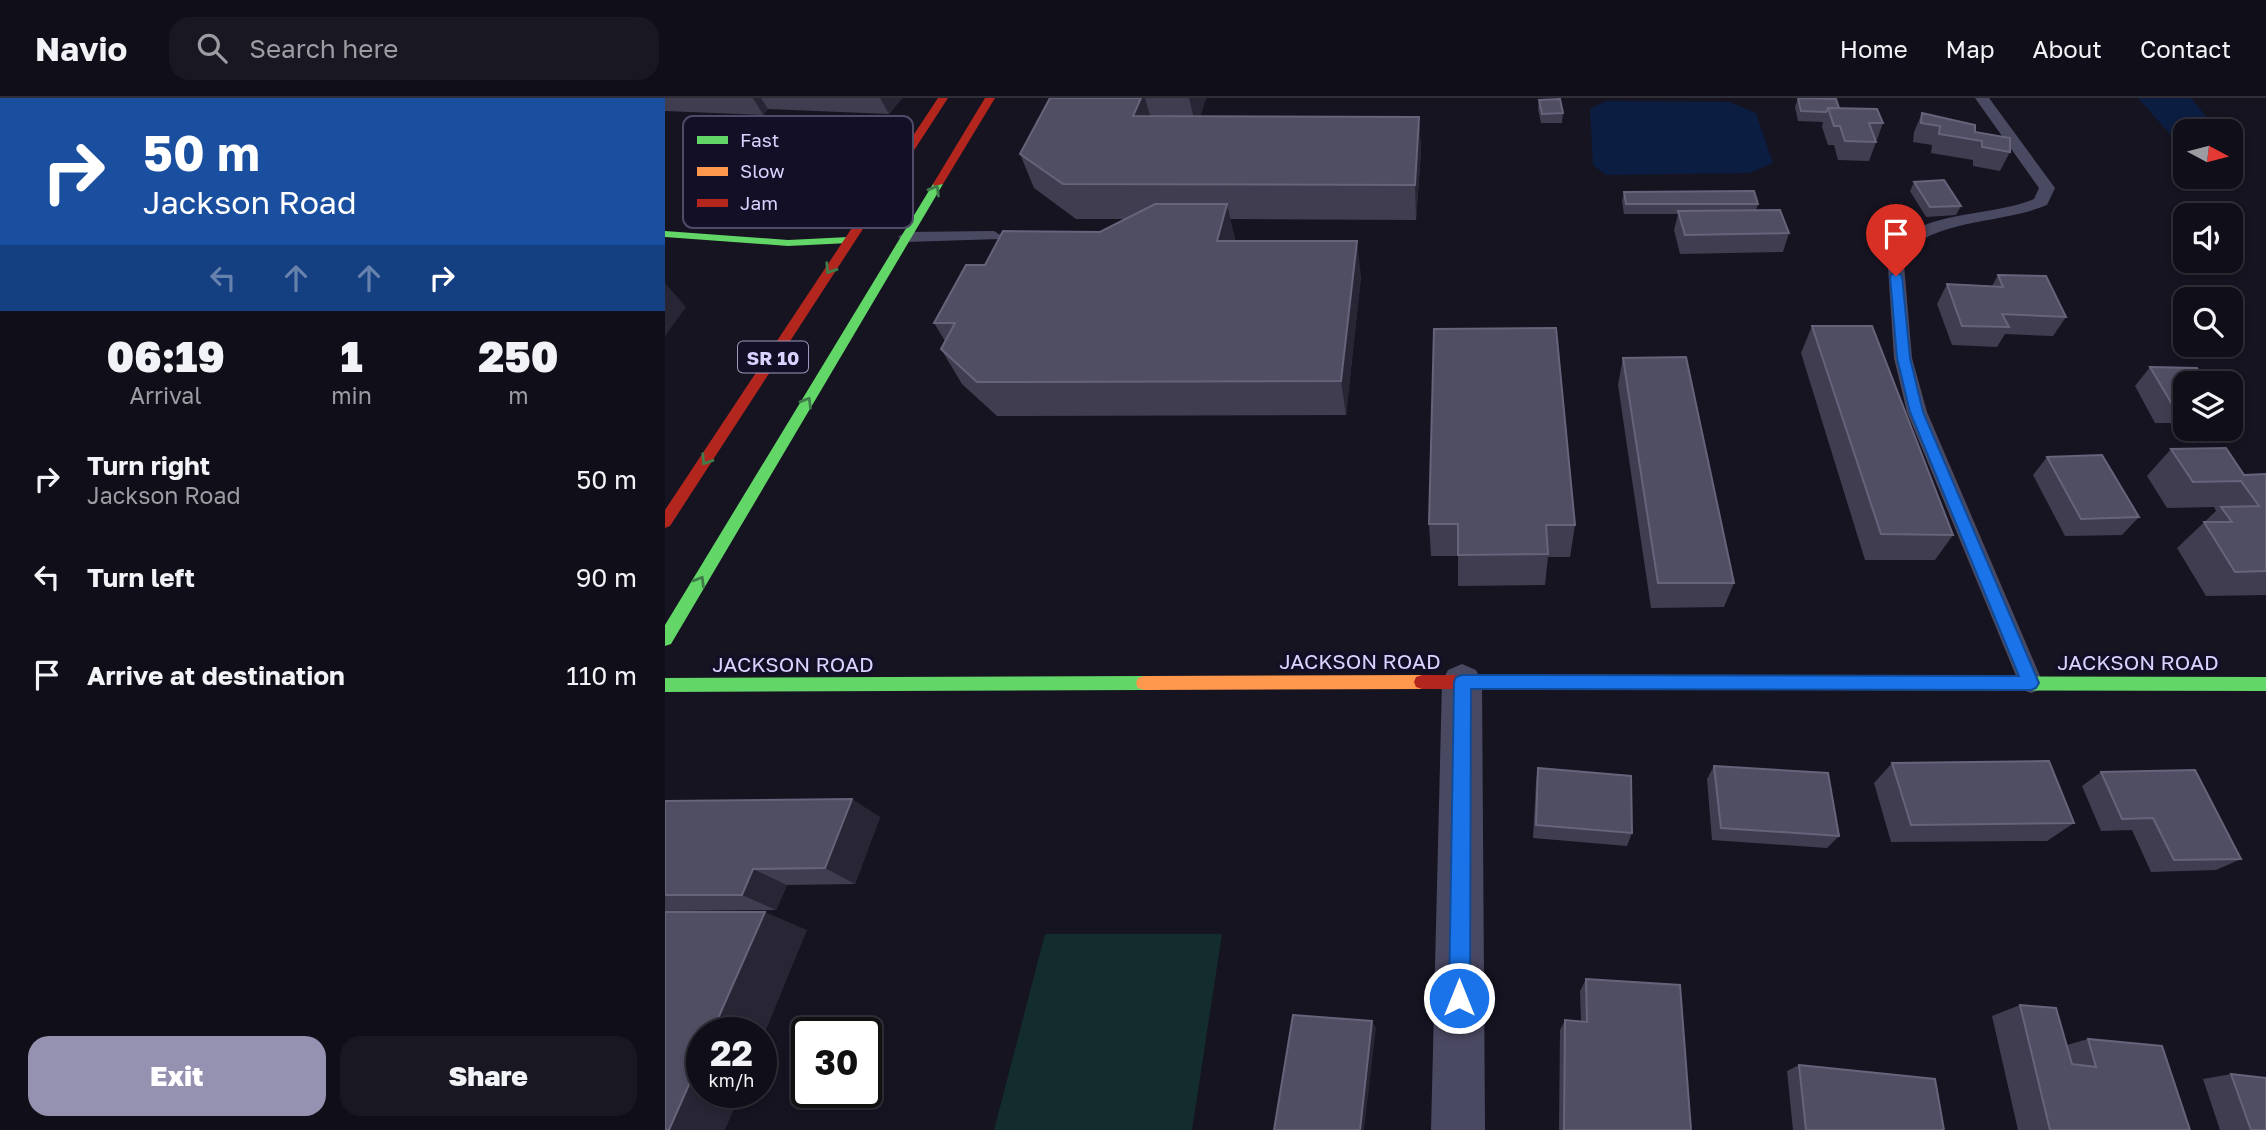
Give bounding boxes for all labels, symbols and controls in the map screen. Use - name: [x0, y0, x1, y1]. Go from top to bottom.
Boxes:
- search box: [169, 17, 659, 80]
- text: Navio: [35, 29, 127, 68]
- icon: search: [193, 29, 231, 67]
- text: Search here: [249, 33, 398, 64]
- text: Home: [1840, 34, 1908, 63]
- text: Map: [1946, 34, 1995, 63]
- text: About: [2033, 34, 2102, 63]
- text: Contact: [2140, 34, 2231, 63]
- legend: [683, 116, 913, 228]
- north arrow: [2173, 119, 2243, 189]
- map controls: [2173, 119, 2243, 441]
- text: 50 m: [143, 123, 260, 182]
- icon: right: [28, 126, 119, 217]
- text: Fast: [740, 128, 779, 151]
- text: Slow: [740, 159, 785, 182]
- text: Jackson Road: [143, 183, 357, 221]
- one-way arrow: [926, 185, 939, 198]
- text: Jam: [740, 191, 778, 214]
- button: sound: [2173, 203, 2243, 273]
- pin: [1866, 204, 1926, 276]
- icon: arrive: [1877, 215, 1915, 253]
- icon: left: [204, 259, 242, 297]
- icon: ahead: [277, 259, 315, 297]
- icon: ahead: [350, 259, 388, 297]
- icon: right: [423, 259, 461, 297]
- one-way arrow: [825, 262, 838, 275]
- button: search: [2173, 287, 2243, 357]
- text: 06:19: [106, 331, 225, 381]
- text: 1: [340, 331, 363, 381]
- text: 250: [478, 331, 559, 381]
- road number: SR 10: [738, 342, 808, 372]
- button: layers: [2173, 371, 2243, 441]
- text: Arrival: [130, 381, 202, 409]
- text: min: [331, 381, 372, 409]
- text: m: [508, 381, 529, 409]
- one-way arrow: [799, 397, 812, 410]
- text: Turn right: [87, 450, 210, 481]
- one-way arrow: [701, 452, 714, 465]
- icon: right: [28, 460, 66, 498]
- text: 50 m: [576, 464, 637, 495]
- text: Jackson Road: [87, 481, 241, 509]
- icon: left: [28, 558, 66, 596]
- text: Turn left: [87, 562, 195, 593]
- text: 90 m: [576, 562, 637, 593]
- one-way arrow: [692, 575, 705, 588]
- street label: JACKSON ROAD: [1279, 648, 1441, 674]
- street label: JACKSON ROAD: [2057, 649, 2219, 675]
- street label: JACKSON ROAD: [712, 651, 874, 677]
- icon: arrive: [28, 656, 66, 694]
- text: Arrive at destination: [87, 660, 345, 691]
- text: 110 m: [566, 660, 637, 691]
- position arrow: [1422, 961, 1496, 1035]
- speed limit sign: 30: [791, 1017, 882, 1108]
- text: 22: [710, 1032, 753, 1074]
- button: Exit: [28, 1036, 326, 1116]
- button: Share: [340, 1036, 637, 1116]
- text: km/h: [709, 1069, 754, 1091]

